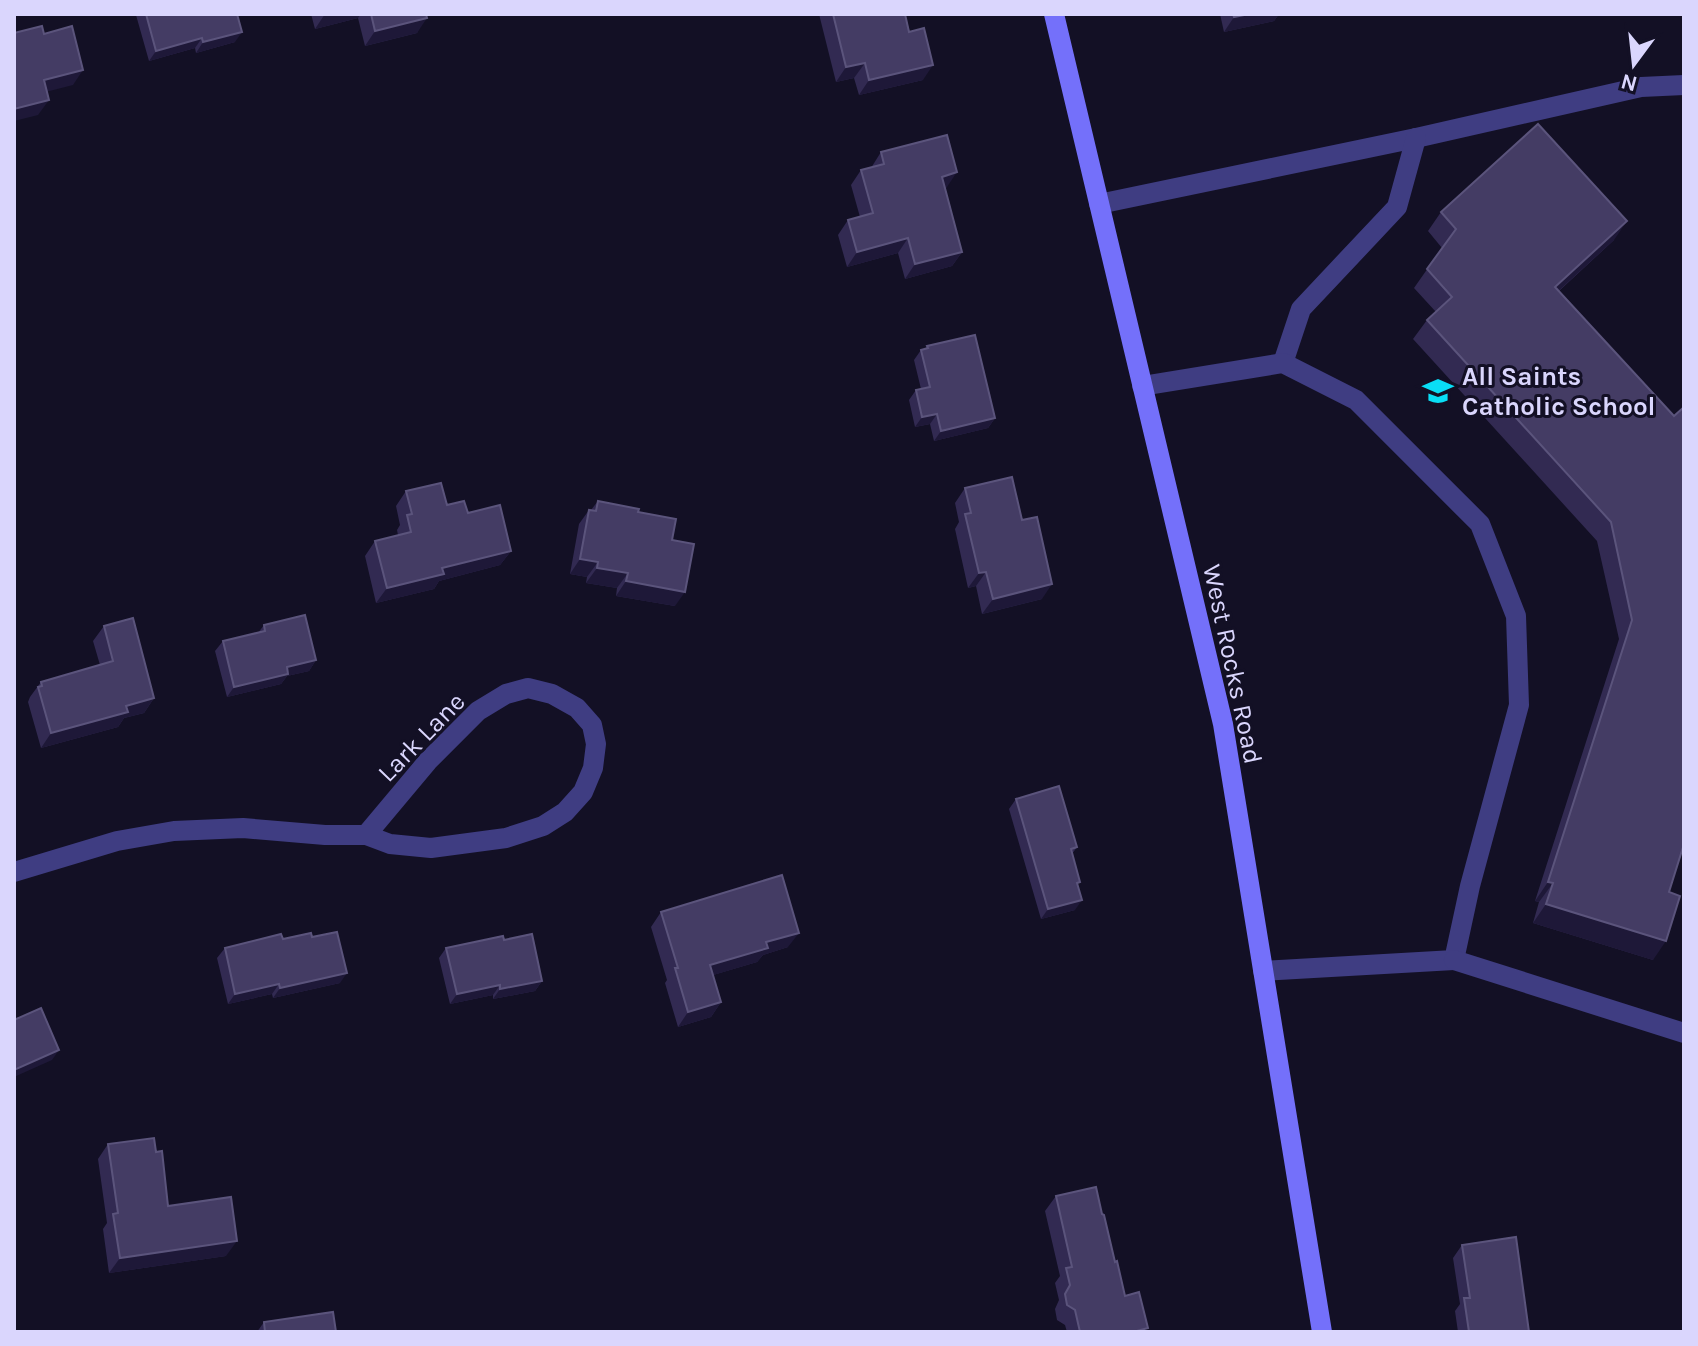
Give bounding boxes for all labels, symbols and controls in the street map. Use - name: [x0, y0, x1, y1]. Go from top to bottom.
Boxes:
- north arrow: [1594, 24, 1674, 104]
- text: N: [1618, 68, 1640, 97]
- place label: All Saints Catholic School: [1462, 361, 1656, 422]
- school or university icon: All Saints Catholic School: [1421, 374, 1455, 408]
- street label: West Rocks Road: [1196, 561, 1269, 767]
- street label: Lark Lane: [371, 686, 471, 788]

